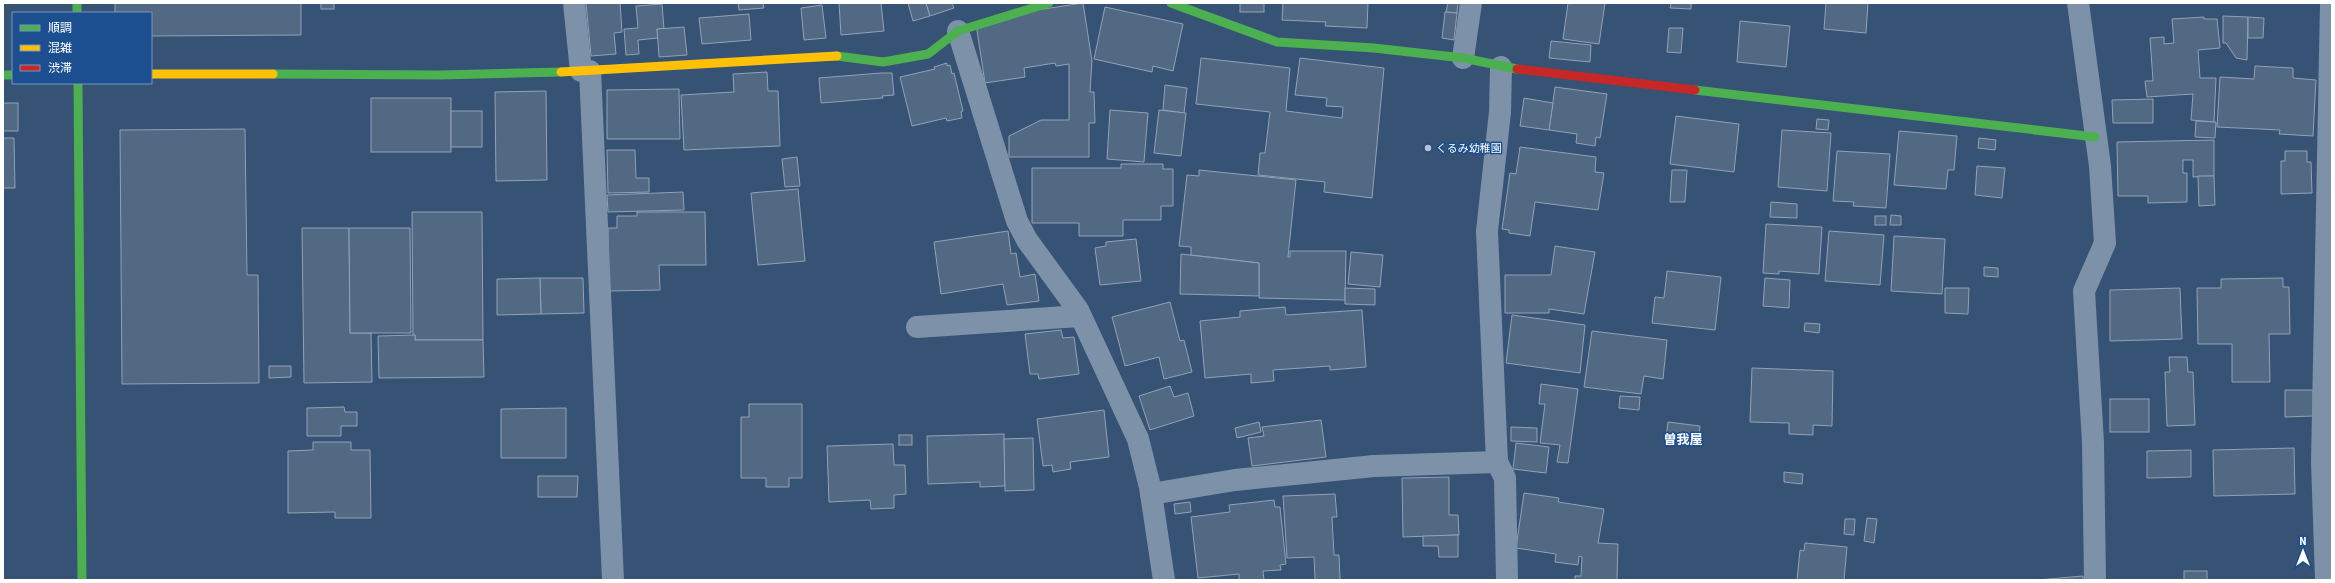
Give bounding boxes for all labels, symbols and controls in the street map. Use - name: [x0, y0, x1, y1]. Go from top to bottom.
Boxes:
- legend: [12, 12, 152, 84]
- text: 順調: [48, 20, 72, 37]
- text: 混雑: [48, 40, 72, 57]
- text: 渋滞: [48, 60, 72, 77]
- place label: くるみ幼稚園: [1436, 141, 1502, 156]
- marker: くるみ幼稚園: [1423, 143, 1433, 153]
- district label: 曽我屋: [1663, 431, 1703, 449]
- north arrow: [2283, 531, 2323, 571]
- text: N: [2299, 534, 2307, 549]

